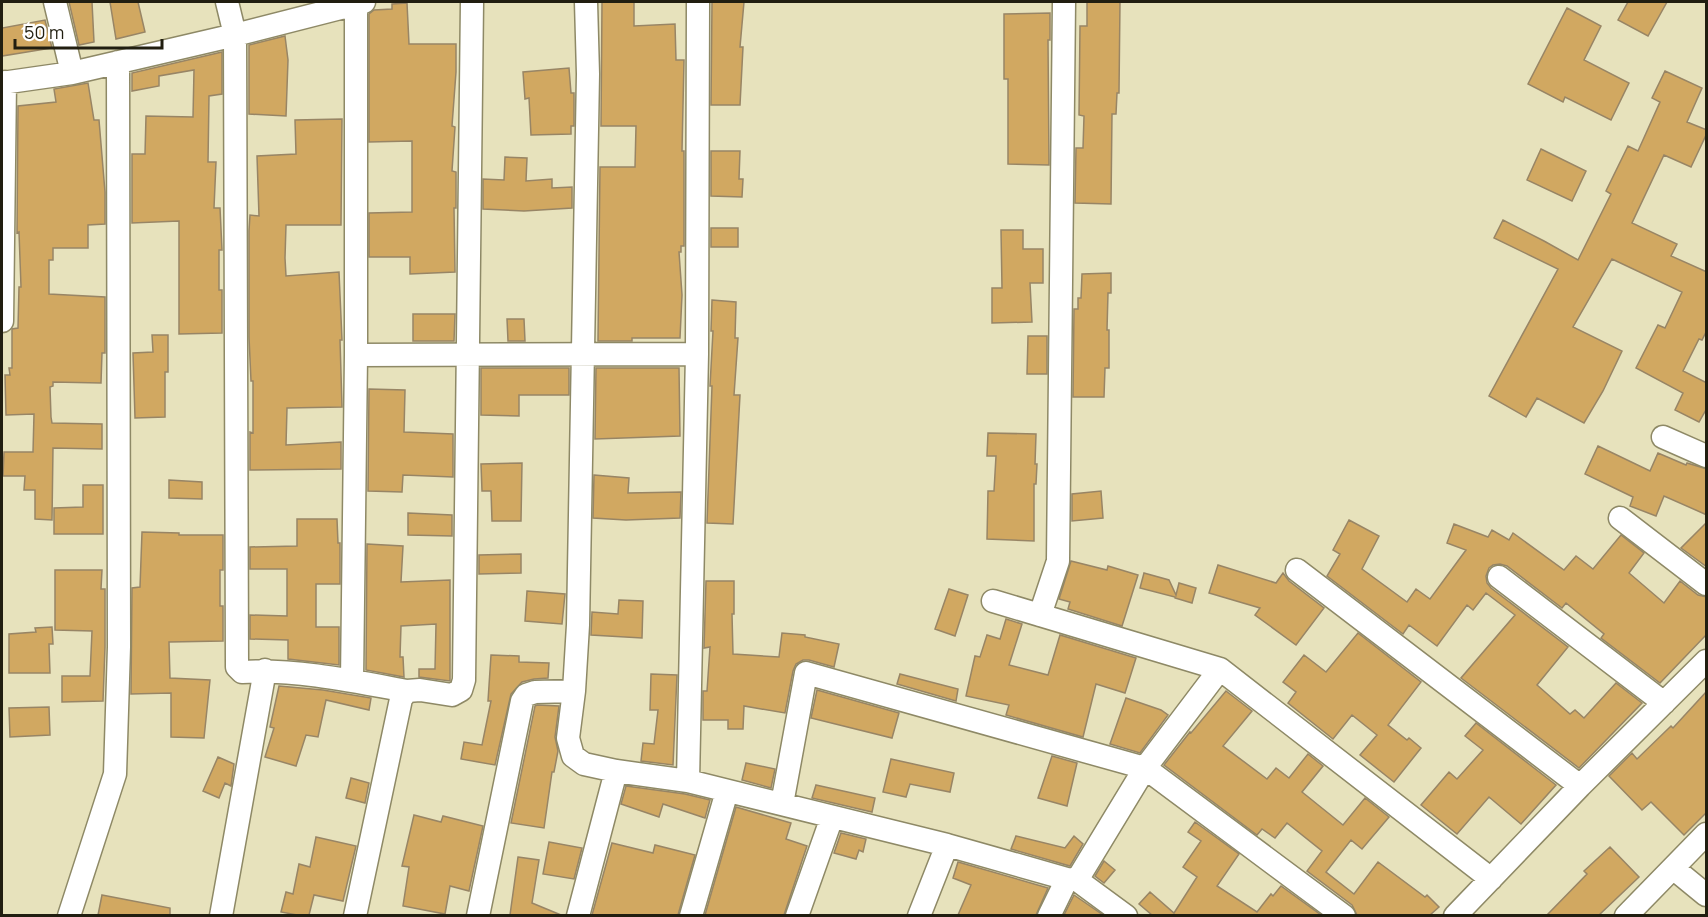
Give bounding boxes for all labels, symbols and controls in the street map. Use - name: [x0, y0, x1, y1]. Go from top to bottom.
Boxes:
- scale bar: [15, 12, 162, 50]
- text: 50 m: [24, 20, 64, 44]

